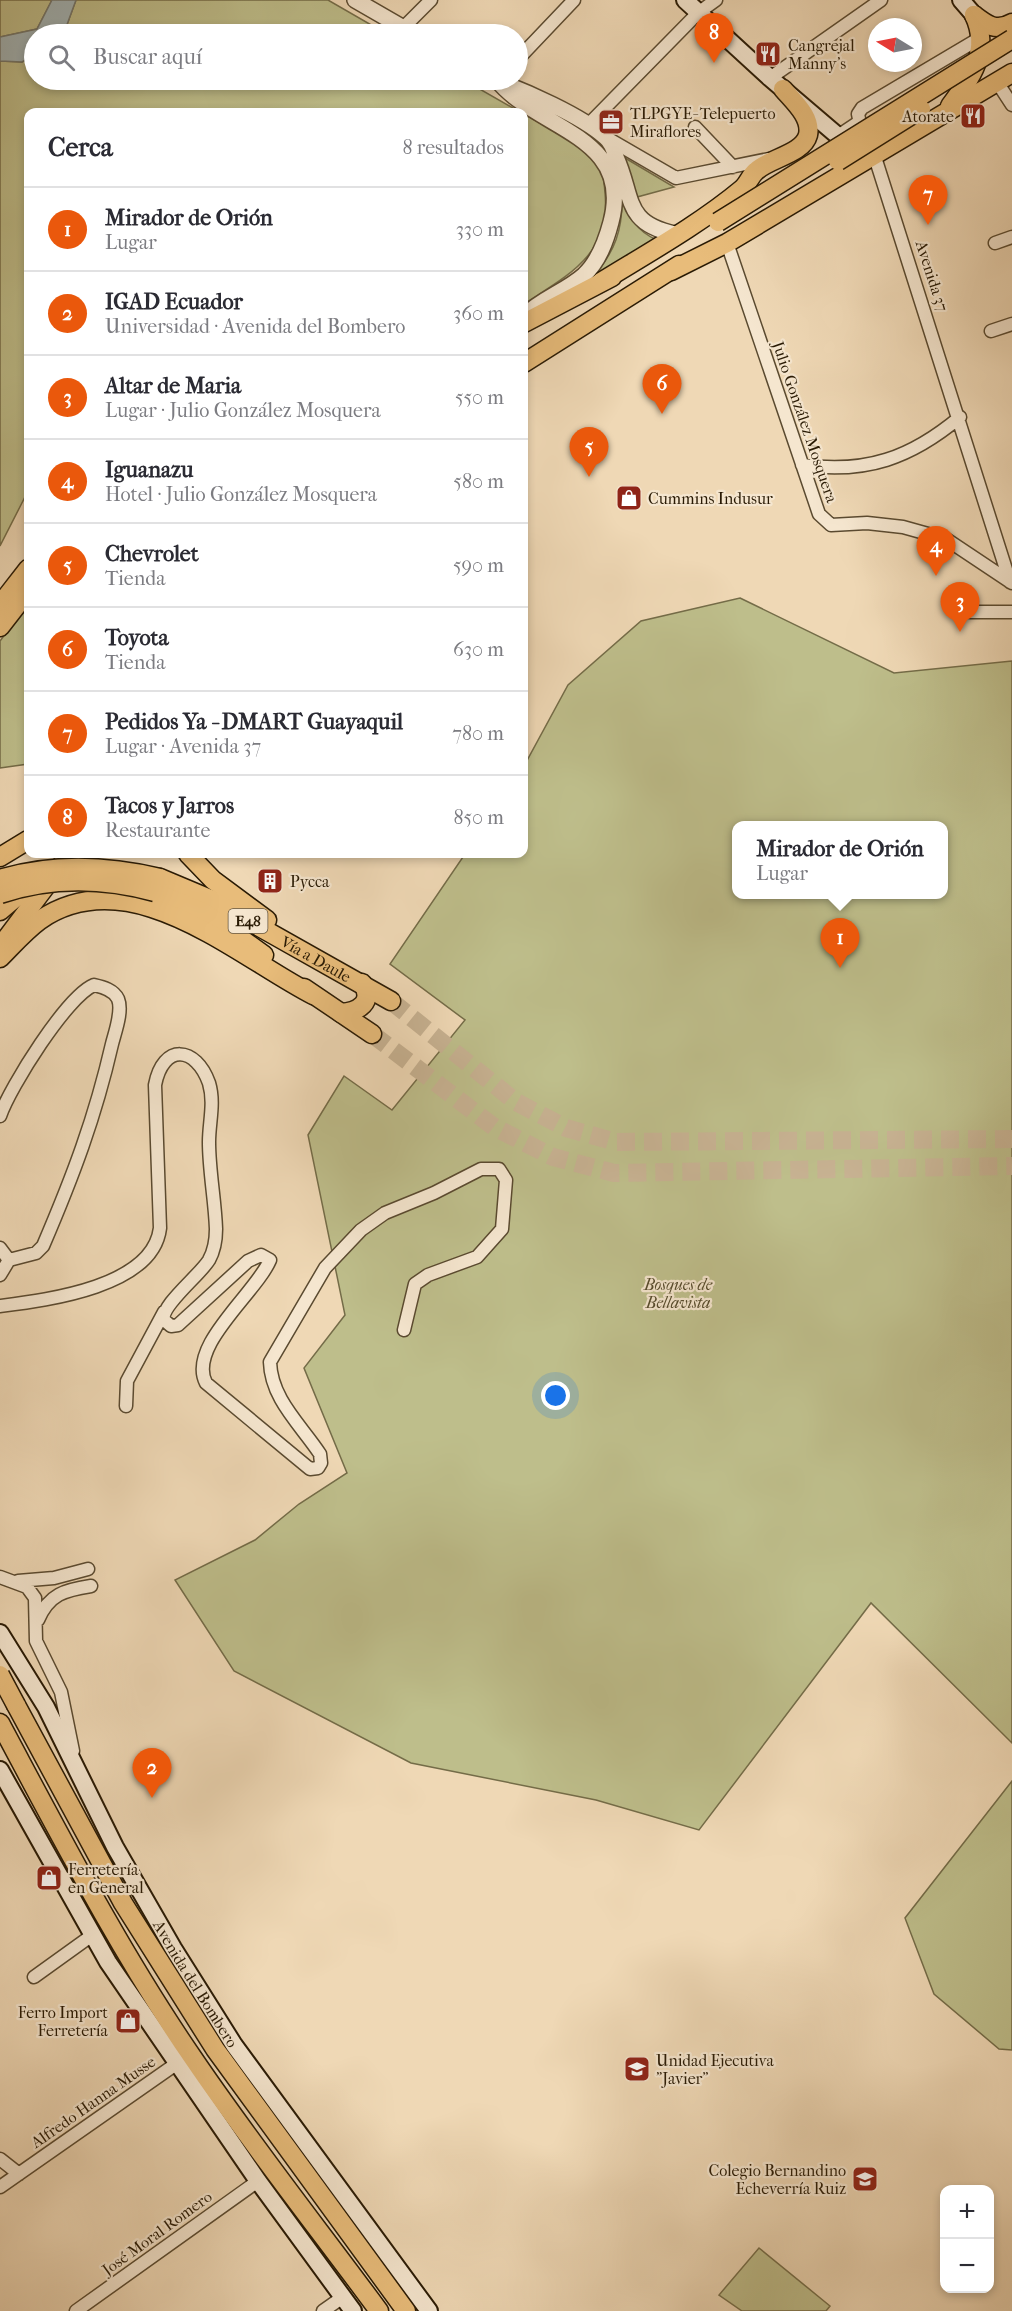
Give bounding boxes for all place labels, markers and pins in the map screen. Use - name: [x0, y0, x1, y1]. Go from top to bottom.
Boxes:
- pin: 8: [694, 14, 734, 63]
- place label: Cangrejal Manny's: [788, 36, 855, 73]
- restaurant icon: Cangrejal Manny's: [753, 39, 783, 69]
- restaurant icon: Atorate: [958, 101, 988, 131]
- place label: TLPGYE- Telepuerto Miraflores: [630, 104, 776, 141]
- office icon: TLPGYE- Telepuerto Miraflores: [596, 107, 626, 137]
- place label: Atorate: [901, 107, 954, 126]
- pin: 7: [908, 176, 948, 225]
- pin: 6: [642, 364, 682, 414]
- pin: 5: [570, 428, 608, 477]
- shop icon: Cummins Indusur: [614, 483, 644, 513]
- place label: Cummins Indusur: [648, 489, 773, 508]
- pin: 4: [916, 526, 956, 576]
- pin: 3: [940, 582, 980, 632]
- building icon: Pycca: [255, 866, 285, 896]
- place label: Pycca: [290, 872, 330, 891]
- pin: 1: [820, 918, 860, 968]
- pin: 2: [132, 1748, 172, 1798]
- place label: Ferretería en General: [68, 1860, 144, 1897]
- shop icon: Ferretería en General: [34, 1863, 64, 1893]
- place label: Ferro Import Ferretería: [18, 2003, 109, 2040]
- shop icon: Ferro Import Ferretería: [113, 2006, 143, 2036]
- place label: Unidad Ejecutiva "Javier": [656, 2051, 774, 2088]
- school or university icon: Unidad Ejecutiva "Javier": [622, 2054, 652, 2084]
- place label: Colegio Bernandino Echeverría Ruiz: [708, 2161, 846, 2198]
- school or university icon: Colegio Bernandino Echeverría Ruiz: [850, 2164, 880, 2194]

